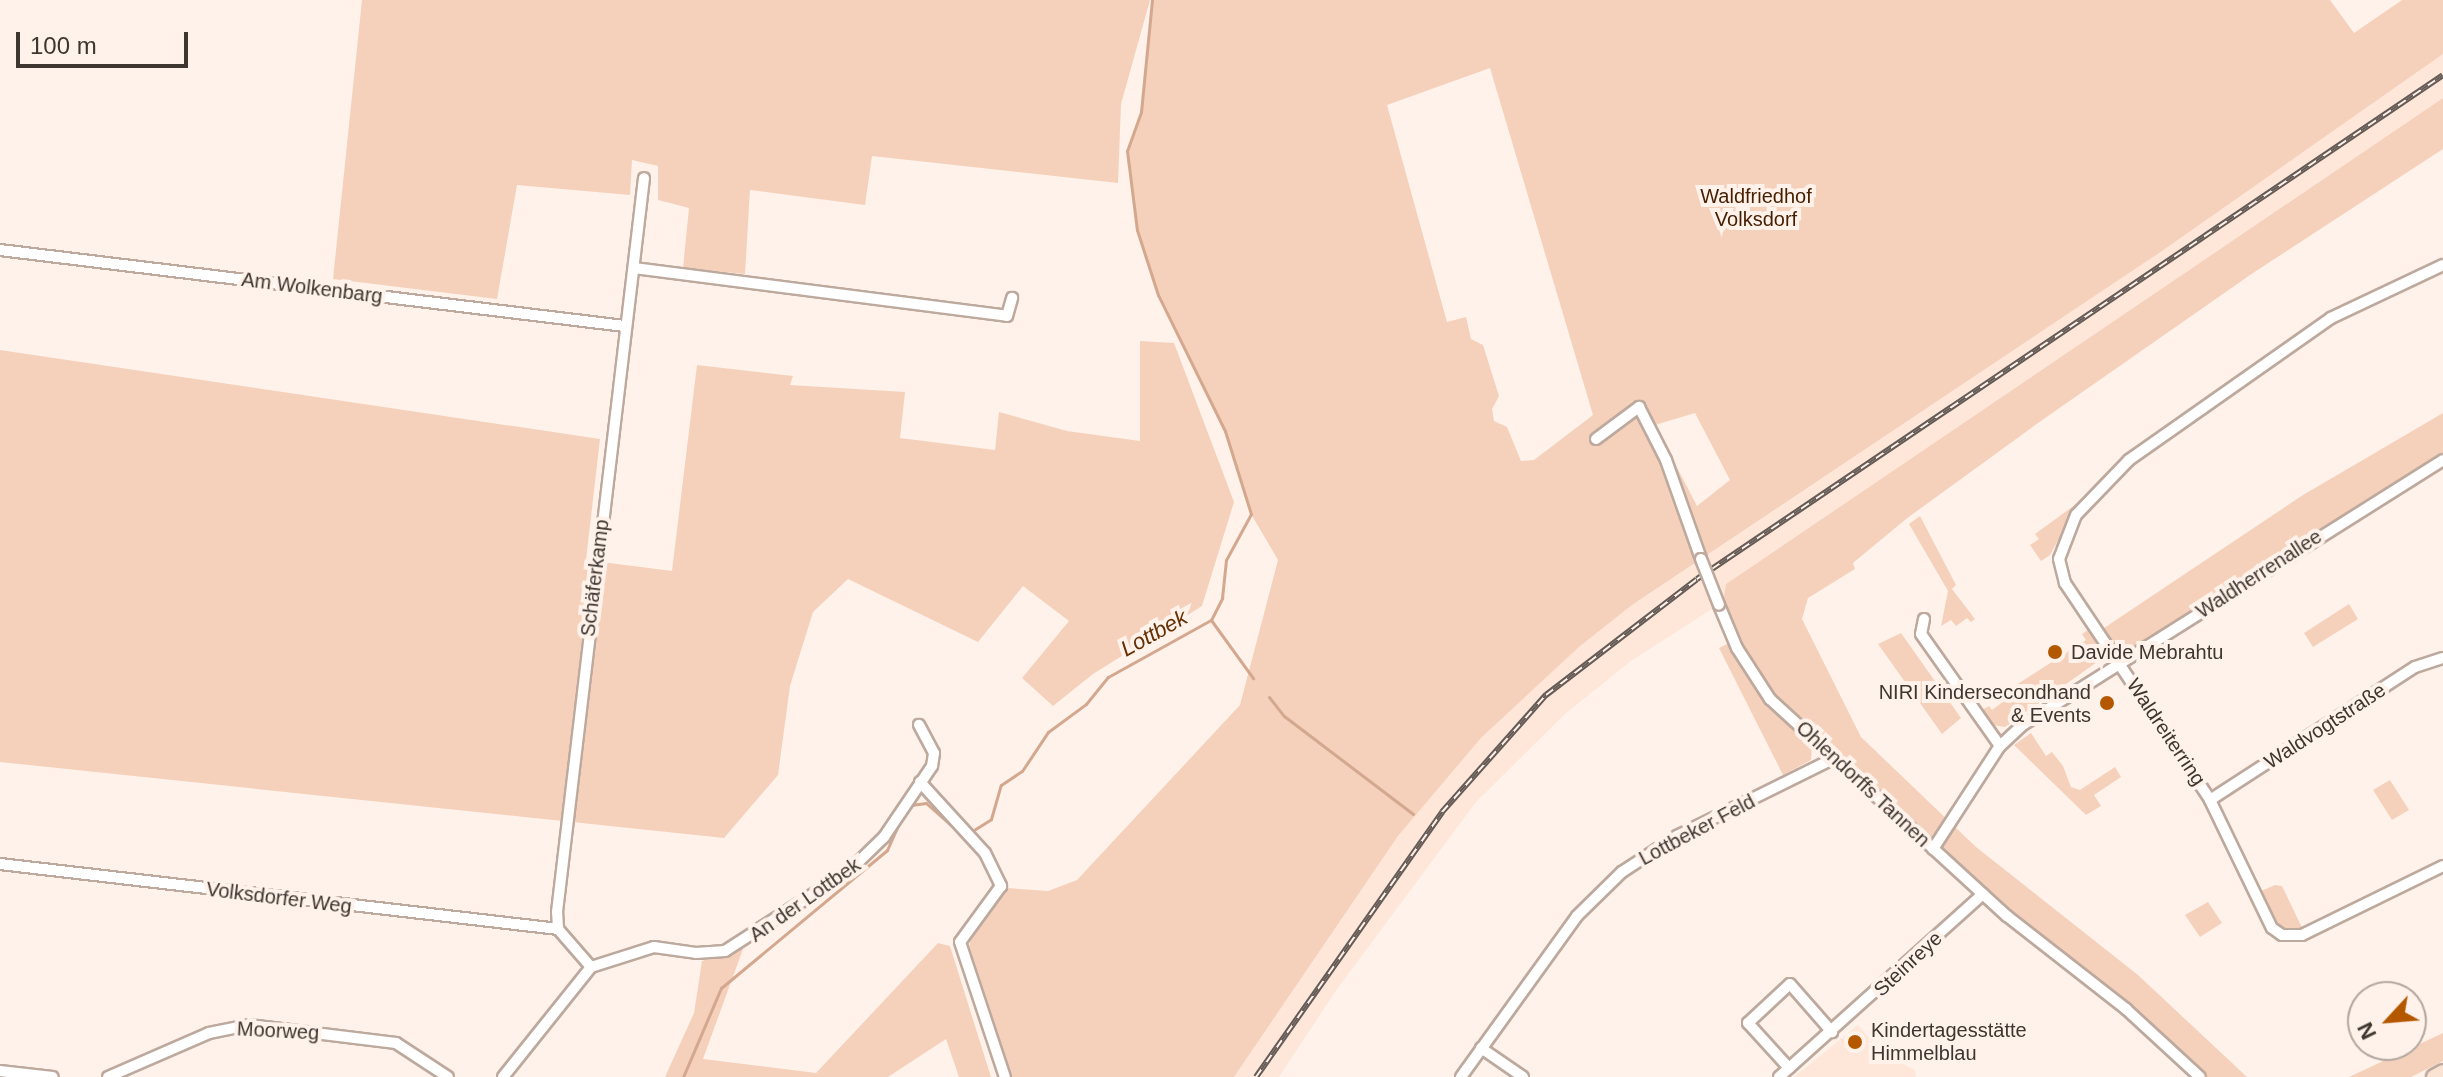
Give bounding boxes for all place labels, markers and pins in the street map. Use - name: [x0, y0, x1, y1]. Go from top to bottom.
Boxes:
- place label: Davide Mebrahtu: [2071, 640, 2223, 664]
- marker: Davide Mebrahtu: [2046, 643, 2064, 661]
- place label: NIRI Kindersecondhand & Events: [1879, 680, 2091, 727]
- marker: NIRI Kindersecondhand & Events: [2098, 694, 2116, 712]
- place label: Kindertagesstätte Himmelblau: [1871, 1018, 2027, 1065]
- marker: Kindertagesstätte Himmelblau: [1846, 1033, 1864, 1051]

